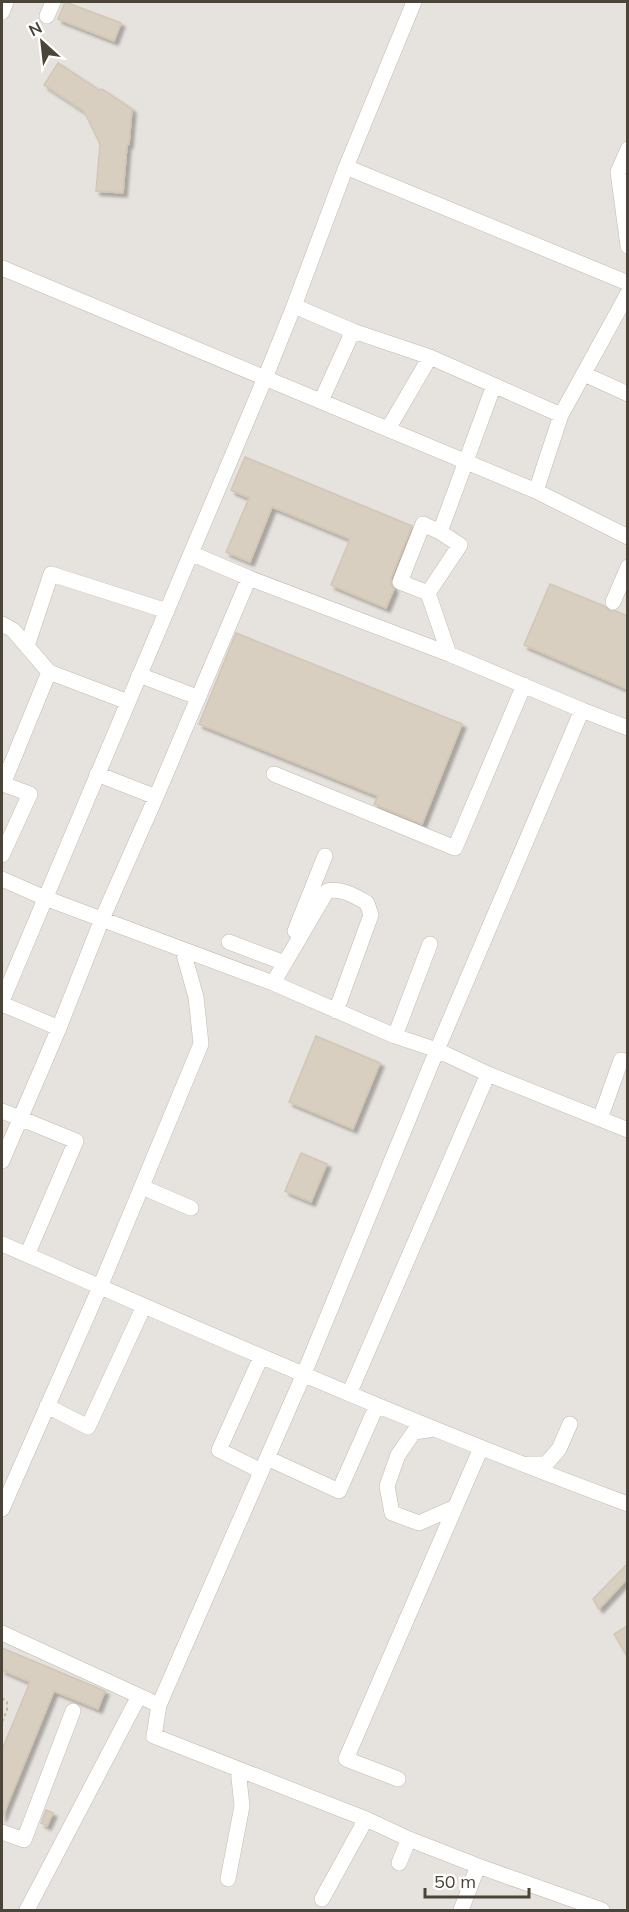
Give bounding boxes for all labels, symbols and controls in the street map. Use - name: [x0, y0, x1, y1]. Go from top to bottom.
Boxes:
- north arrow: [12, 12, 72, 72]
- text: N: [25, 17, 45, 40]
- scale bar: [425, 1861, 528, 1899]
- text: 50 m: [434, 1870, 476, 1893]

